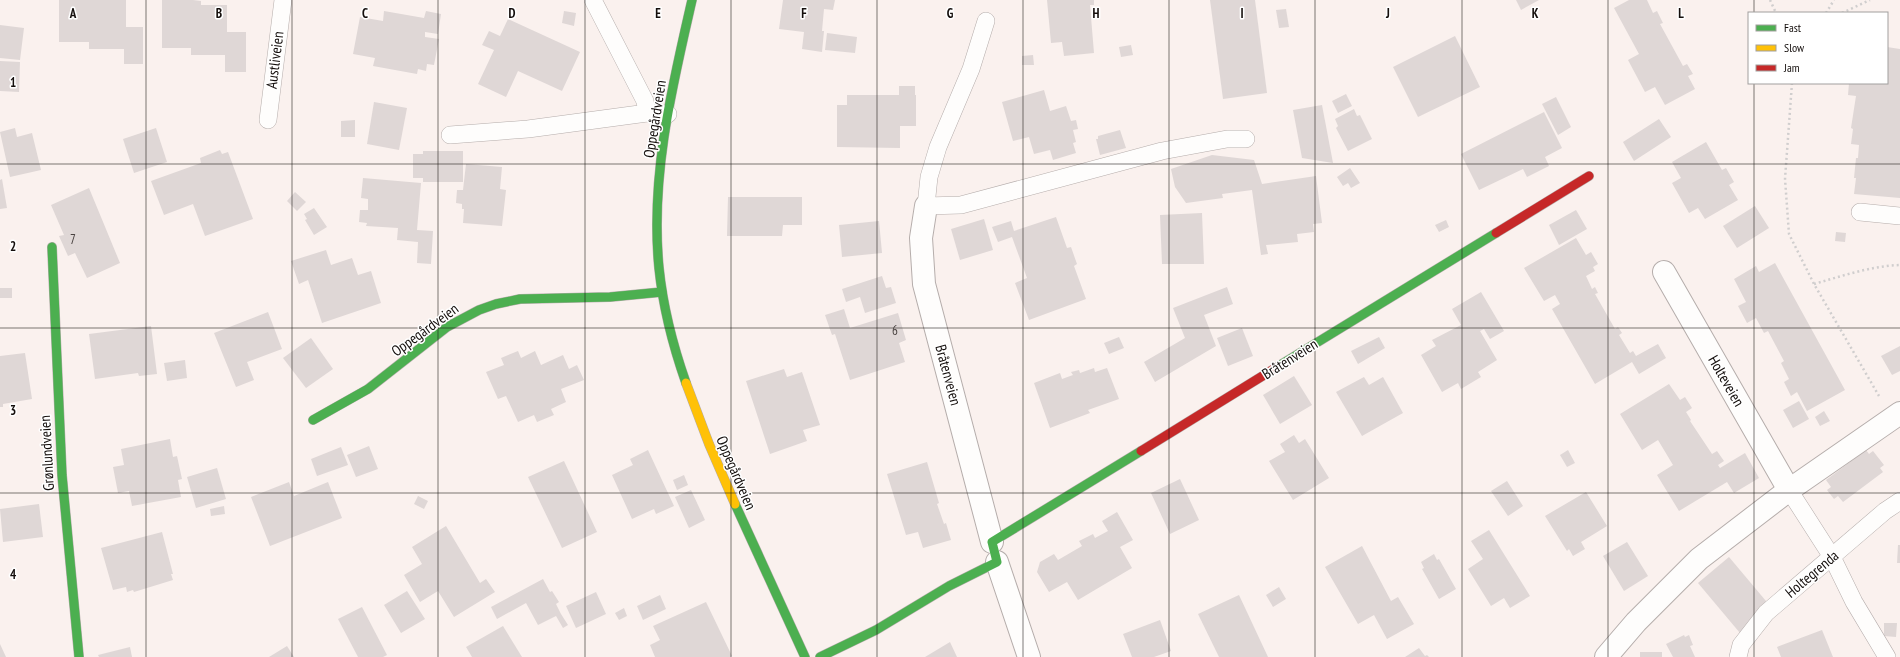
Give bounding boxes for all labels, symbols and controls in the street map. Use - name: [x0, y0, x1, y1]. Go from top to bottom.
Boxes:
- text: A: [69, 5, 77, 22]
- text: B: [216, 5, 222, 22]
- text: C: [362, 5, 368, 22]
- text: D: [509, 5, 516, 22]
- text: E: [655, 5, 661, 22]
- text: F: [801, 5, 807, 22]
- text: G: [947, 5, 954, 22]
- text: H: [1093, 5, 1100, 22]
- text: I: [1240, 5, 1244, 22]
- text: J: [1385, 5, 1390, 22]
- text: K: [1532, 5, 1539, 22]
- text: L: [1678, 5, 1684, 22]
- legend: [1748, 12, 1888, 84]
- text: Fast: [1784, 20, 1802, 35]
- street label: Austliveien: [262, 30, 287, 90]
- text: Slow: [1784, 40, 1805, 55]
- text: Jam: [1783, 60, 1800, 75]
- text: 1: [10, 74, 16, 91]
- street label: Oppegårdveien: [639, 79, 670, 159]
- house number: 7: [70, 231, 76, 248]
- text: 2: [10, 238, 16, 255]
- street label: Oppegårdveien: [387, 299, 462, 360]
- house number: 6: [892, 322, 898, 339]
- street label: Bråtenveien: [1258, 334, 1321, 383]
- street label: Bråtenveien: [931, 342, 966, 407]
- street label: Holteveien: [1704, 352, 1749, 410]
- text: 3: [10, 402, 16, 419]
- street label: Grønlundveien: [35, 415, 58, 491]
- street label: Oppegårdveien: [712, 433, 761, 513]
- street label: Holtegrenda: [1781, 546, 1842, 601]
- text: 4: [10, 566, 17, 583]

